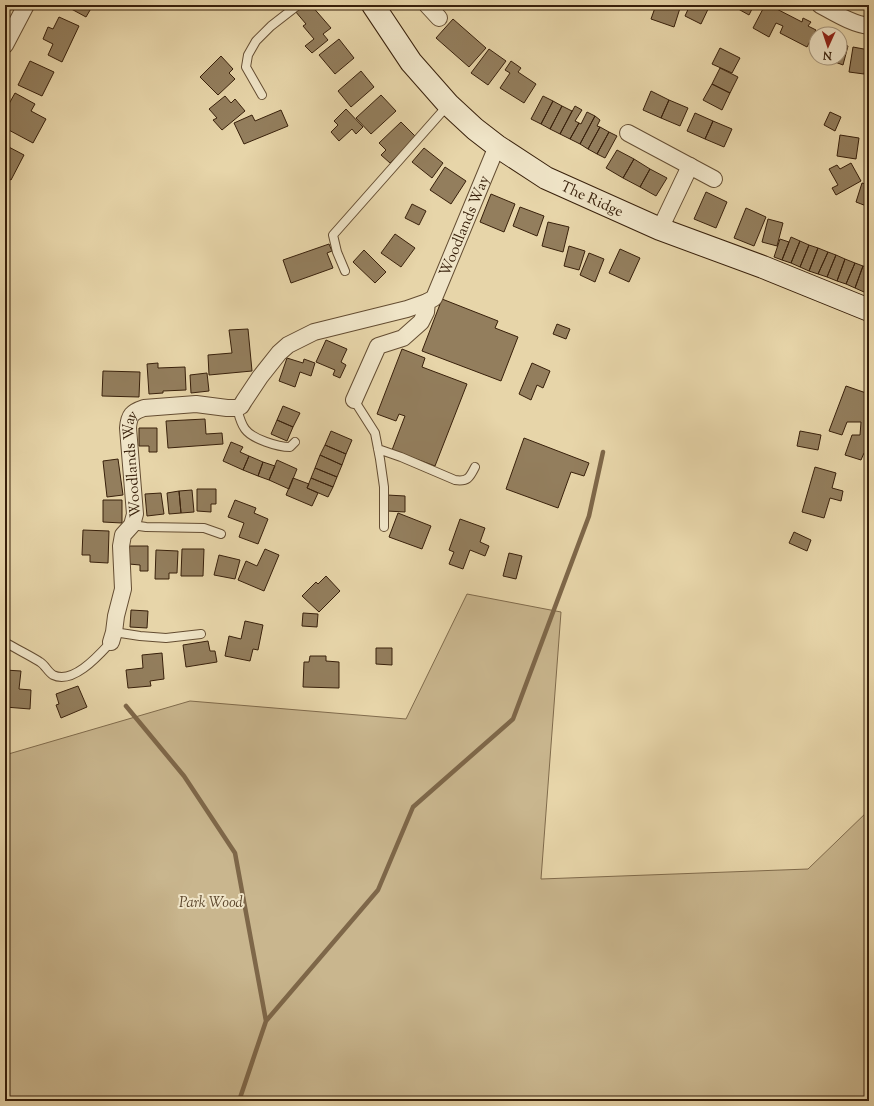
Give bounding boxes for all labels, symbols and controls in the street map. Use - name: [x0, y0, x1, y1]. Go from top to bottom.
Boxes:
- north arrow: [808, 26, 848, 66]
- text: N: [823, 47, 833, 63]
- street label: Woodlands Way: [435, 172, 496, 280]
- street label: The Ridge: [557, 177, 626, 223]
- street label: Woodlands Way: [119, 406, 147, 518]
- park label: Park Wood: [179, 893, 244, 914]

